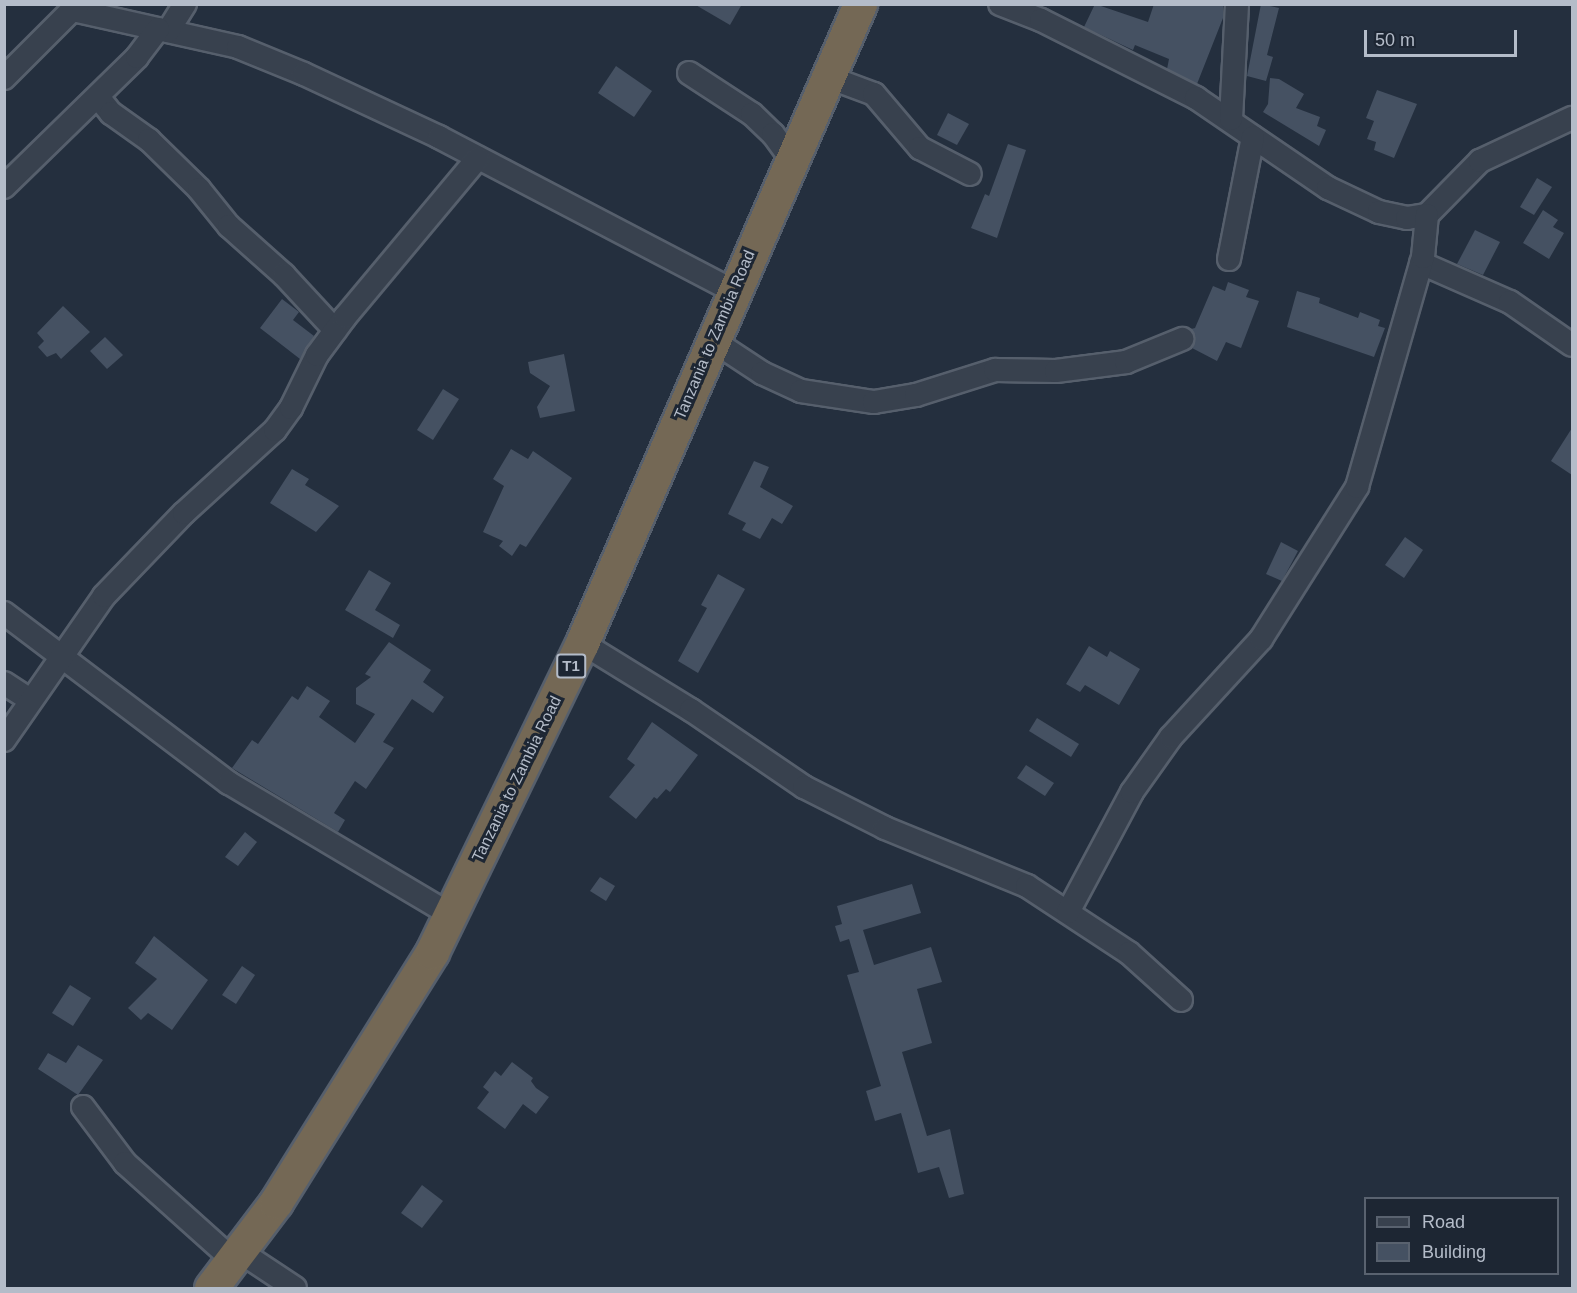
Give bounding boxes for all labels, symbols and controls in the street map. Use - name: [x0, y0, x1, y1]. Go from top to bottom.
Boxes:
- scale bar: [1367, 18, 1520, 56]
- text: 50 m: [1375, 30, 1415, 50]
- street label: Tanzania to Zambia Road: [671, 247, 759, 423]
- road number: T1: [556, 654, 586, 678]
- street label: Tanzania to Zambia Road: [468, 693, 566, 865]
- legend: [1364, 1197, 1559, 1275]
- text: Road: [1422, 1212, 1465, 1232]
- text: Building: [1422, 1242, 1486, 1262]

